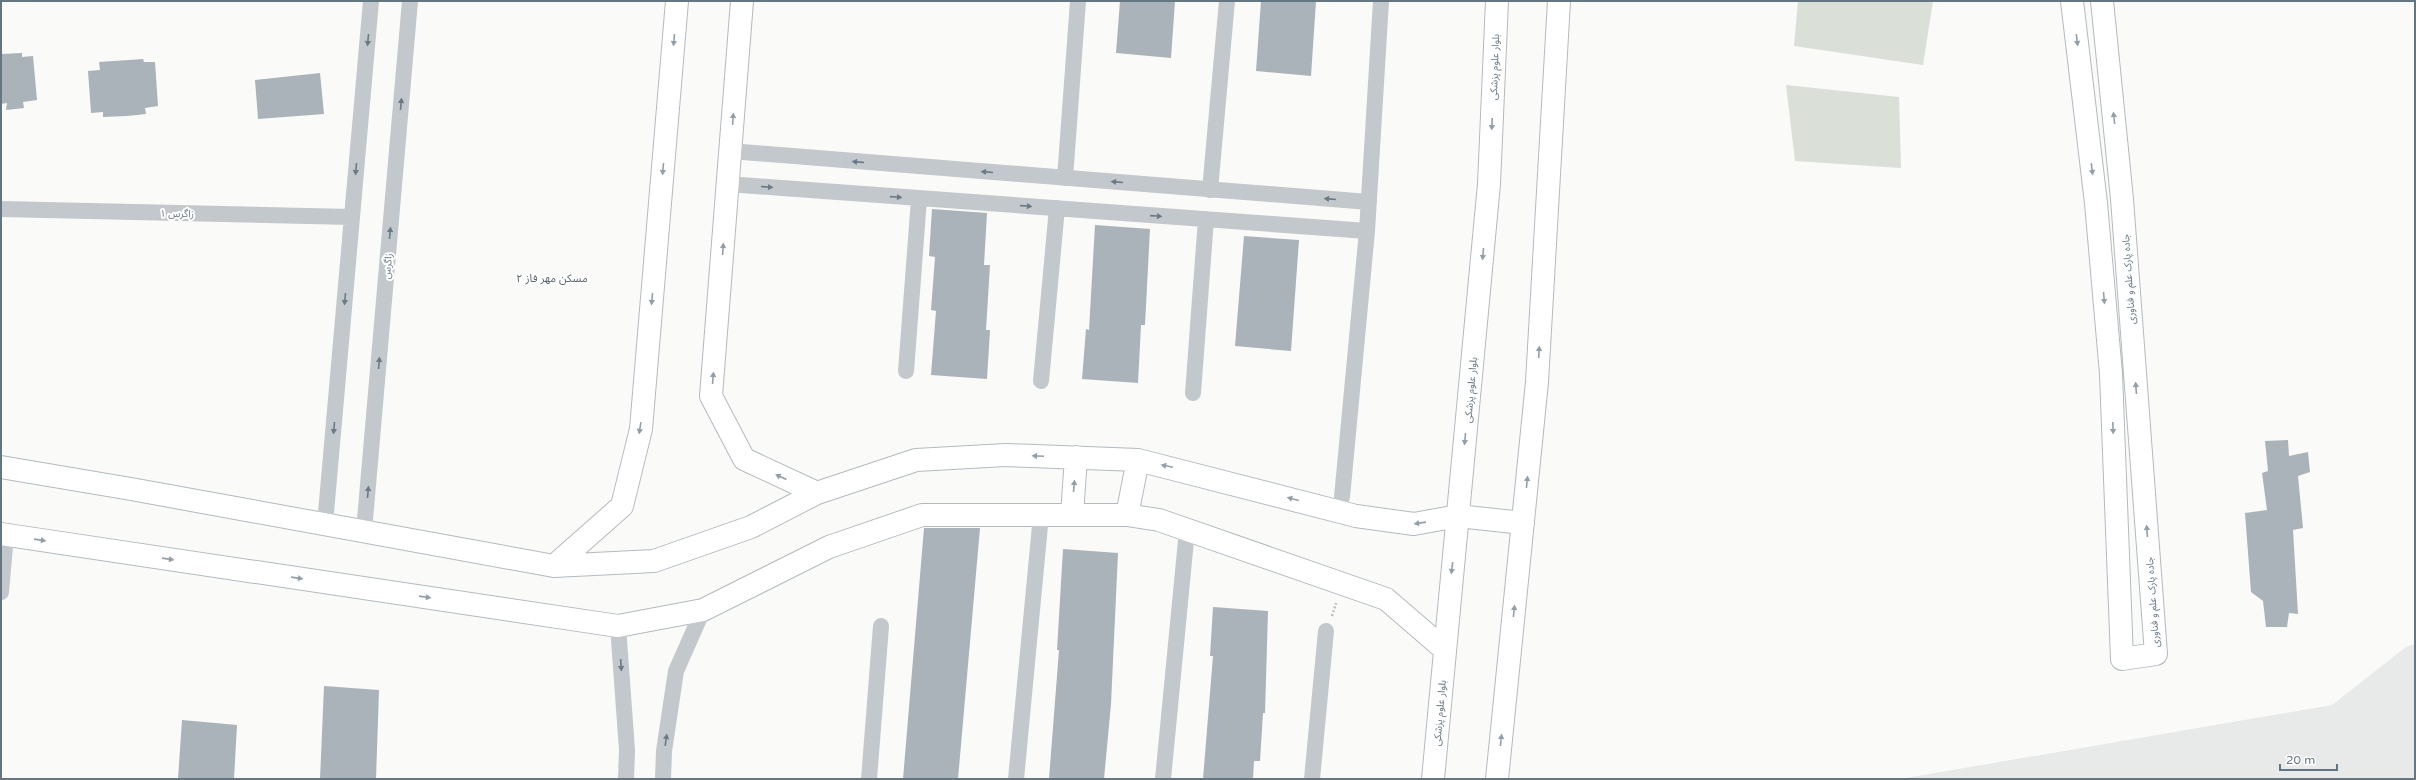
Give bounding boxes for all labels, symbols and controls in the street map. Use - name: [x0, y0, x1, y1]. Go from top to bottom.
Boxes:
- street label: بلوار علوم پزشکی: [1488, 33, 1504, 100]
- one-way arrow: [364, 34, 371, 46]
- one-way arrow: [671, 34, 677, 46]
- one-way arrow: [2073, 34, 2080, 46]
- one-way arrow: [398, 98, 404, 110]
- one-way arrow: [2111, 112, 2117, 125]
- one-way arrow: [729, 113, 736, 125]
- one-way arrow: [1489, 118, 1495, 131]
- one-way arrow: [852, 158, 864, 165]
- one-way arrow: [353, 163, 360, 175]
- one-way arrow: [659, 163, 666, 175]
- one-way arrow: [2088, 163, 2095, 175]
- one-way arrow: [981, 168, 993, 175]
- one-way arrow: [1111, 179, 1123, 186]
- one-way arrow: [761, 184, 773, 191]
- one-way arrow: [890, 193, 902, 200]
- one-way arrow: [1324, 196, 1336, 203]
- one-way arrow: [1020, 203, 1032, 210]
- street label: زاگرس ۱: [160, 208, 194, 220]
- one-way arrow: [1150, 212, 1162, 219]
- one-way arrow: [386, 227, 393, 239]
- street label: جاده پارک علم و فناوری: [2120, 233, 2139, 325]
- one-way arrow: [719, 243, 726, 255]
- one-way arrow: [1480, 248, 1486, 260]
- street label: زاگرس: [381, 252, 395, 279]
- district label: مسکن مهر فاز ۲: [516, 272, 588, 285]
- one-way arrow: [2101, 292, 2108, 304]
- one-way arrow: [342, 293, 348, 305]
- one-way arrow: [648, 293, 655, 305]
- one-way arrow: [1536, 346, 1543, 358]
- street label: بلوار علوم پزشکی: [1462, 356, 1482, 424]
- one-way arrow: [375, 357, 382, 369]
- one-way arrow: [709, 372, 716, 384]
- one-way arrow: [2133, 382, 2140, 394]
- one-way arrow: [330, 422, 337, 434]
- one-way arrow: [637, 422, 643, 434]
- one-way arrow: [2110, 422, 2116, 435]
- one-way arrow: [1462, 433, 1469, 445]
- one-way arrow: [1031, 453, 1044, 459]
- one-way arrow: [1161, 462, 1173, 468]
- one-way arrow: [775, 474, 787, 480]
- one-way arrow: [1524, 475, 1531, 488]
- one-way arrow: [1071, 480, 1078, 492]
- one-way arrow: [364, 486, 371, 499]
- one-way arrow: [1286, 496, 1298, 502]
- one-way arrow: [1414, 520, 1426, 526]
- one-way arrow: [2143, 525, 2150, 537]
- one-way arrow: [34, 537, 46, 543]
- one-way arrow: [162, 556, 174, 562]
- street label: جاده پارک علم و فناوری: [2144, 556, 2163, 648]
- one-way arrow: [1449, 562, 1455, 574]
- one-way arrow: [291, 575, 303, 581]
- one-way arrow: [419, 594, 431, 600]
- one-way arrow: [1511, 605, 1518, 617]
- one-way arrow: [618, 659, 624, 672]
- street label: بلوار علوم پزشکی: [1431, 679, 1451, 747]
- one-way arrow: [663, 734, 669, 746]
- one-way arrow: [1498, 734, 1505, 746]
- scale bar: [2280, 746, 2337, 772]
- text: 20 m: [2286, 753, 2315, 767]

